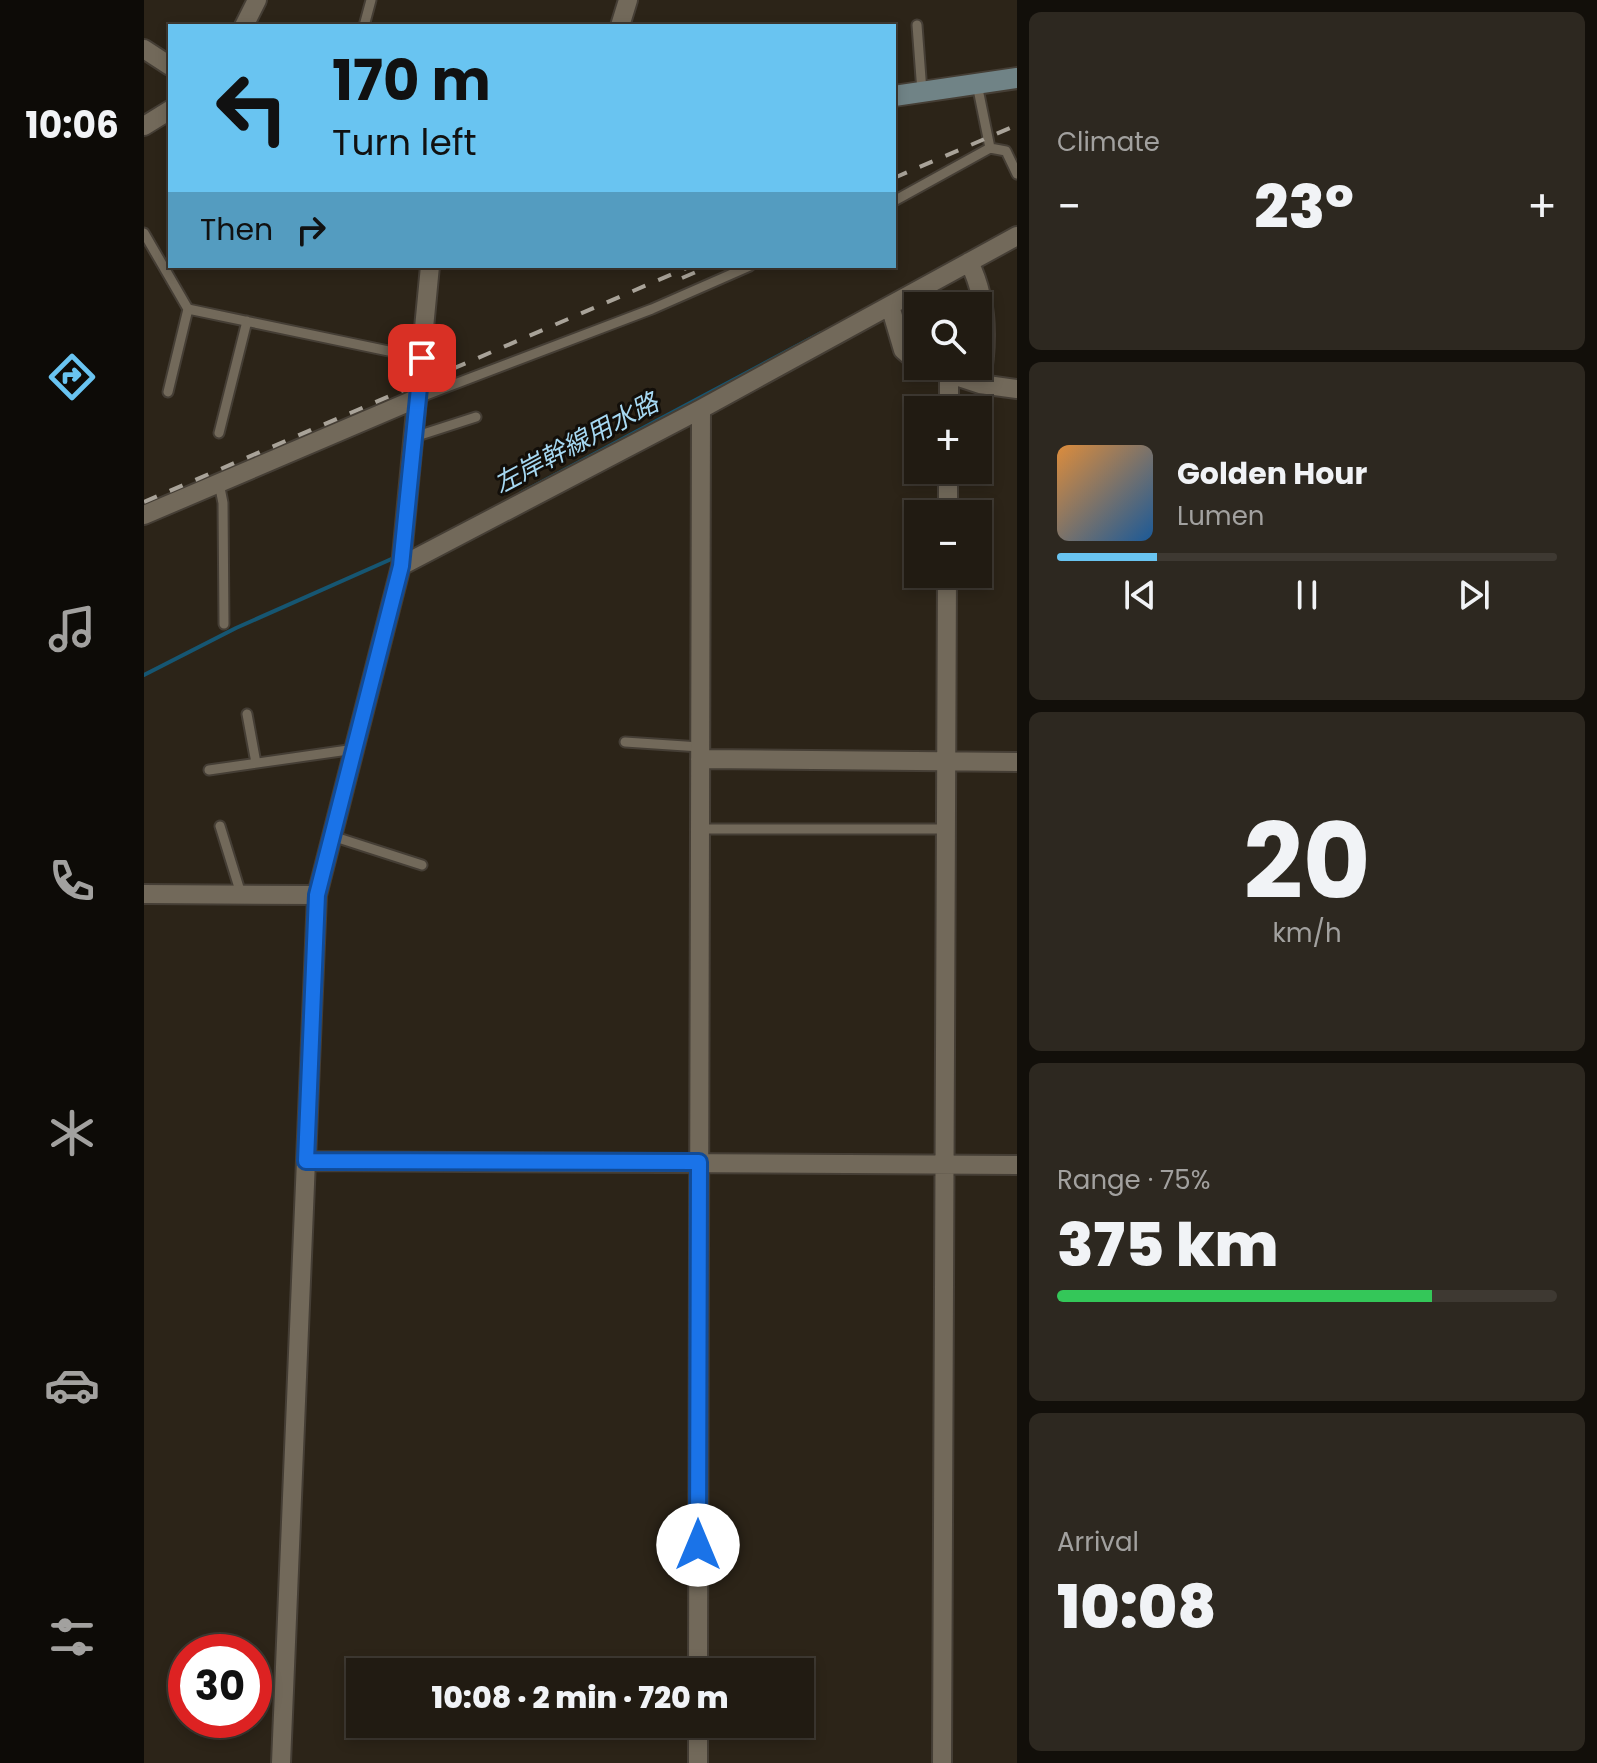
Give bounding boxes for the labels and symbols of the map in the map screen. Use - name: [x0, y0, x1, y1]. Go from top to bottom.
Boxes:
- pin: [388, 324, 456, 392]
- water label: 左岸幹線用水路: [487, 383, 667, 502]
- position arrow: [656, 1503, 740, 1587]
- speed limit sign: 30: [168, 1634, 272, 1738]

